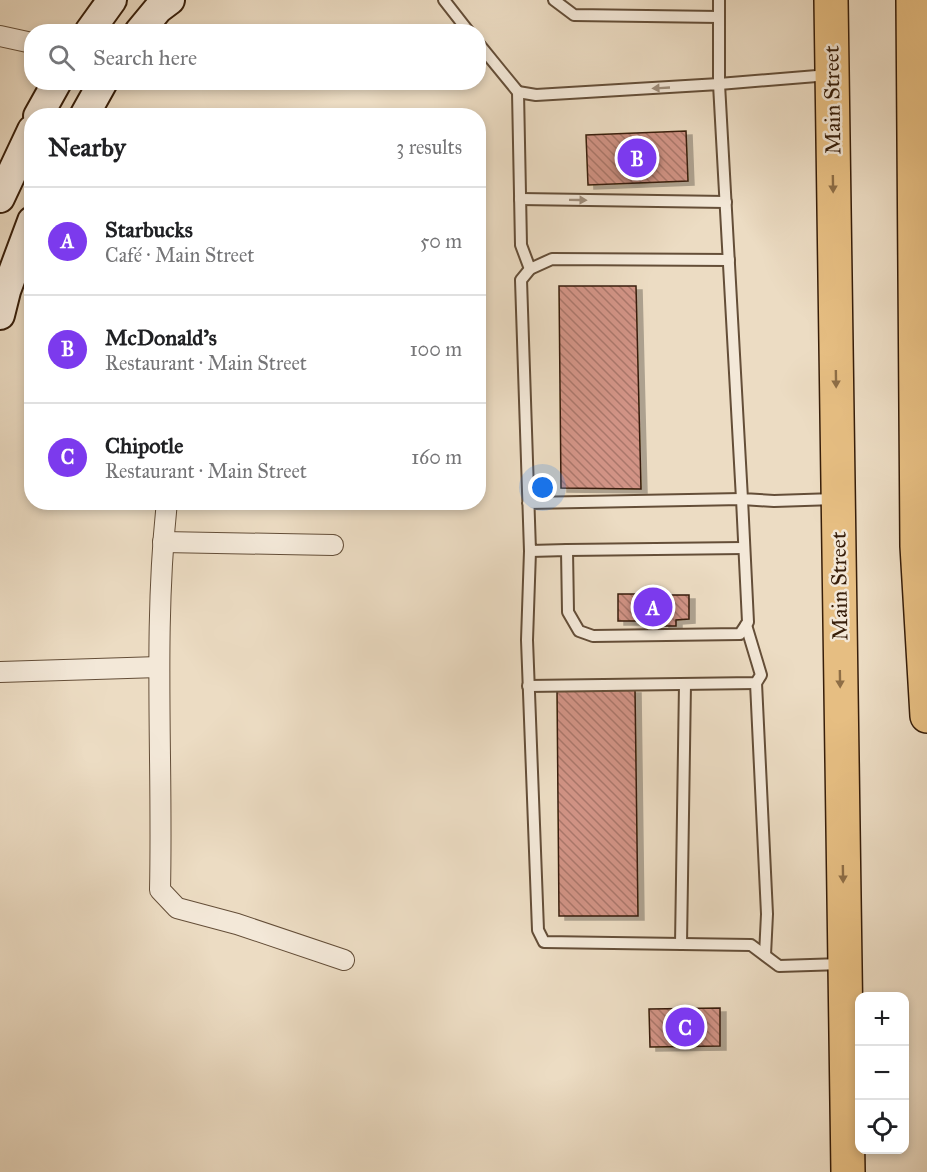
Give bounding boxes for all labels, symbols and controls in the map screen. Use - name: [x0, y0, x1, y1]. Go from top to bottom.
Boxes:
- search box: [24, 24, 486, 90]
- icon: search: [45, 41, 78, 74]
- text: Search here: [93, 44, 197, 71]
- street label: Main Street: [818, 45, 846, 155]
- one-way arrow: [651, 83, 670, 92]
- text: Nearby: [48, 131, 126, 163]
- text: 3 results: [396, 135, 462, 159]
- pin: B: [618, 136, 656, 180]
- one-way arrow: [829, 175, 838, 194]
- one-way arrow: [569, 195, 588, 205]
- text: Starbucks: [105, 216, 193, 243]
- text: A: [61, 229, 74, 253]
- text: 50 m: [420, 229, 462, 253]
- text: Café · Main Street: [105, 243, 254, 267]
- text: McDonald's: [105, 324, 217, 351]
- text: B: [61, 337, 74, 361]
- text: 100 m: [410, 337, 462, 361]
- text: Restaurant · Main Street: [105, 351, 307, 375]
- one-way arrow: [831, 370, 841, 389]
- text: Chipotle: [105, 432, 183, 459]
- text: C: [61, 445, 74, 469]
- text: 160 m: [411, 445, 462, 469]
- text: Restaurant · Main Street: [105, 459, 307, 483]
- your location: [528, 473, 557, 502]
- street label: Main Street: [825, 531, 853, 641]
- pin: A: [634, 584, 672, 630]
- one-way arrow: [836, 670, 845, 689]
- one-way arrow: [839, 865, 848, 884]
- map controls: [855, 992, 909, 1154]
- button: +: [855, 992, 909, 1046]
- pin: C: [666, 1004, 704, 1050]
- button: −: [855, 1046, 909, 1100]
- button: locate: [855, 1100, 909, 1154]

